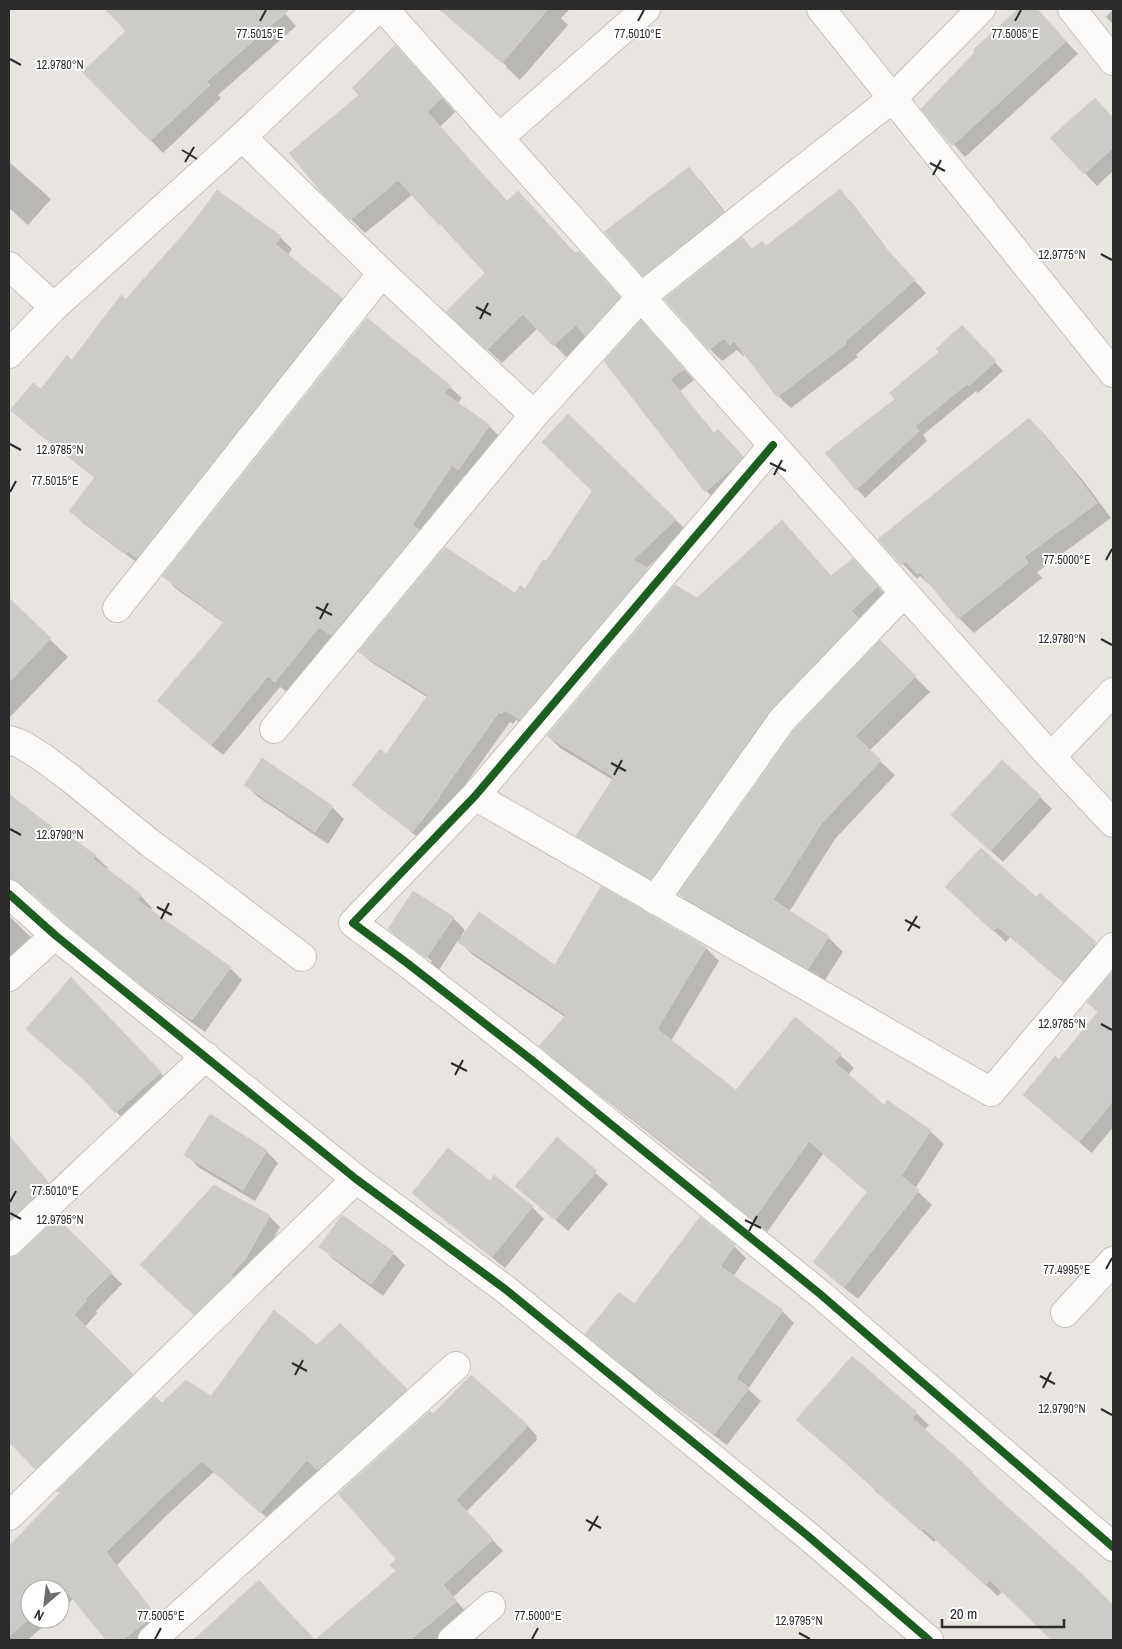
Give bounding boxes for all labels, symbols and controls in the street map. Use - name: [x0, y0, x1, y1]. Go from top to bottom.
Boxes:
- text: 77.5015°E: [237, 26, 283, 42]
- text: 77.5010°E: [615, 26, 661, 42]
- text: 77.5005°E: [992, 26, 1038, 42]
- text: 12.9780°N: [36, 57, 84, 73]
- text: 12.9775°N: [1038, 247, 1086, 263]
- text: 12.9785°N: [36, 442, 84, 458]
- text: 77.5015°E: [32, 473, 78, 489]
- text: 77.5000°E: [1044, 552, 1090, 568]
- text: 12.9780°N: [1038, 631, 1086, 647]
- text: 12.9790°N: [36, 827, 84, 843]
- text: 12.9785°N: [1038, 1016, 1086, 1032]
- text: 77.5010°E: [32, 1183, 78, 1199]
- text: 12.9795°N: [36, 1212, 84, 1228]
- text: 77.4995°E: [1044, 1262, 1090, 1278]
- text: 12.9790°N: [1038, 1401, 1086, 1417]
- north arrow: [20, 1579, 70, 1629]
- scale bar: [942, 1596, 1064, 1628]
- text: 20 m: [950, 1603, 977, 1624]
- text: N: [31, 1606, 47, 1625]
- text: 77.5005°E: [138, 1608, 184, 1624]
- text: 77.5000°E: [515, 1608, 561, 1624]
- text: 12.9795°N: [775, 1613, 823, 1629]

